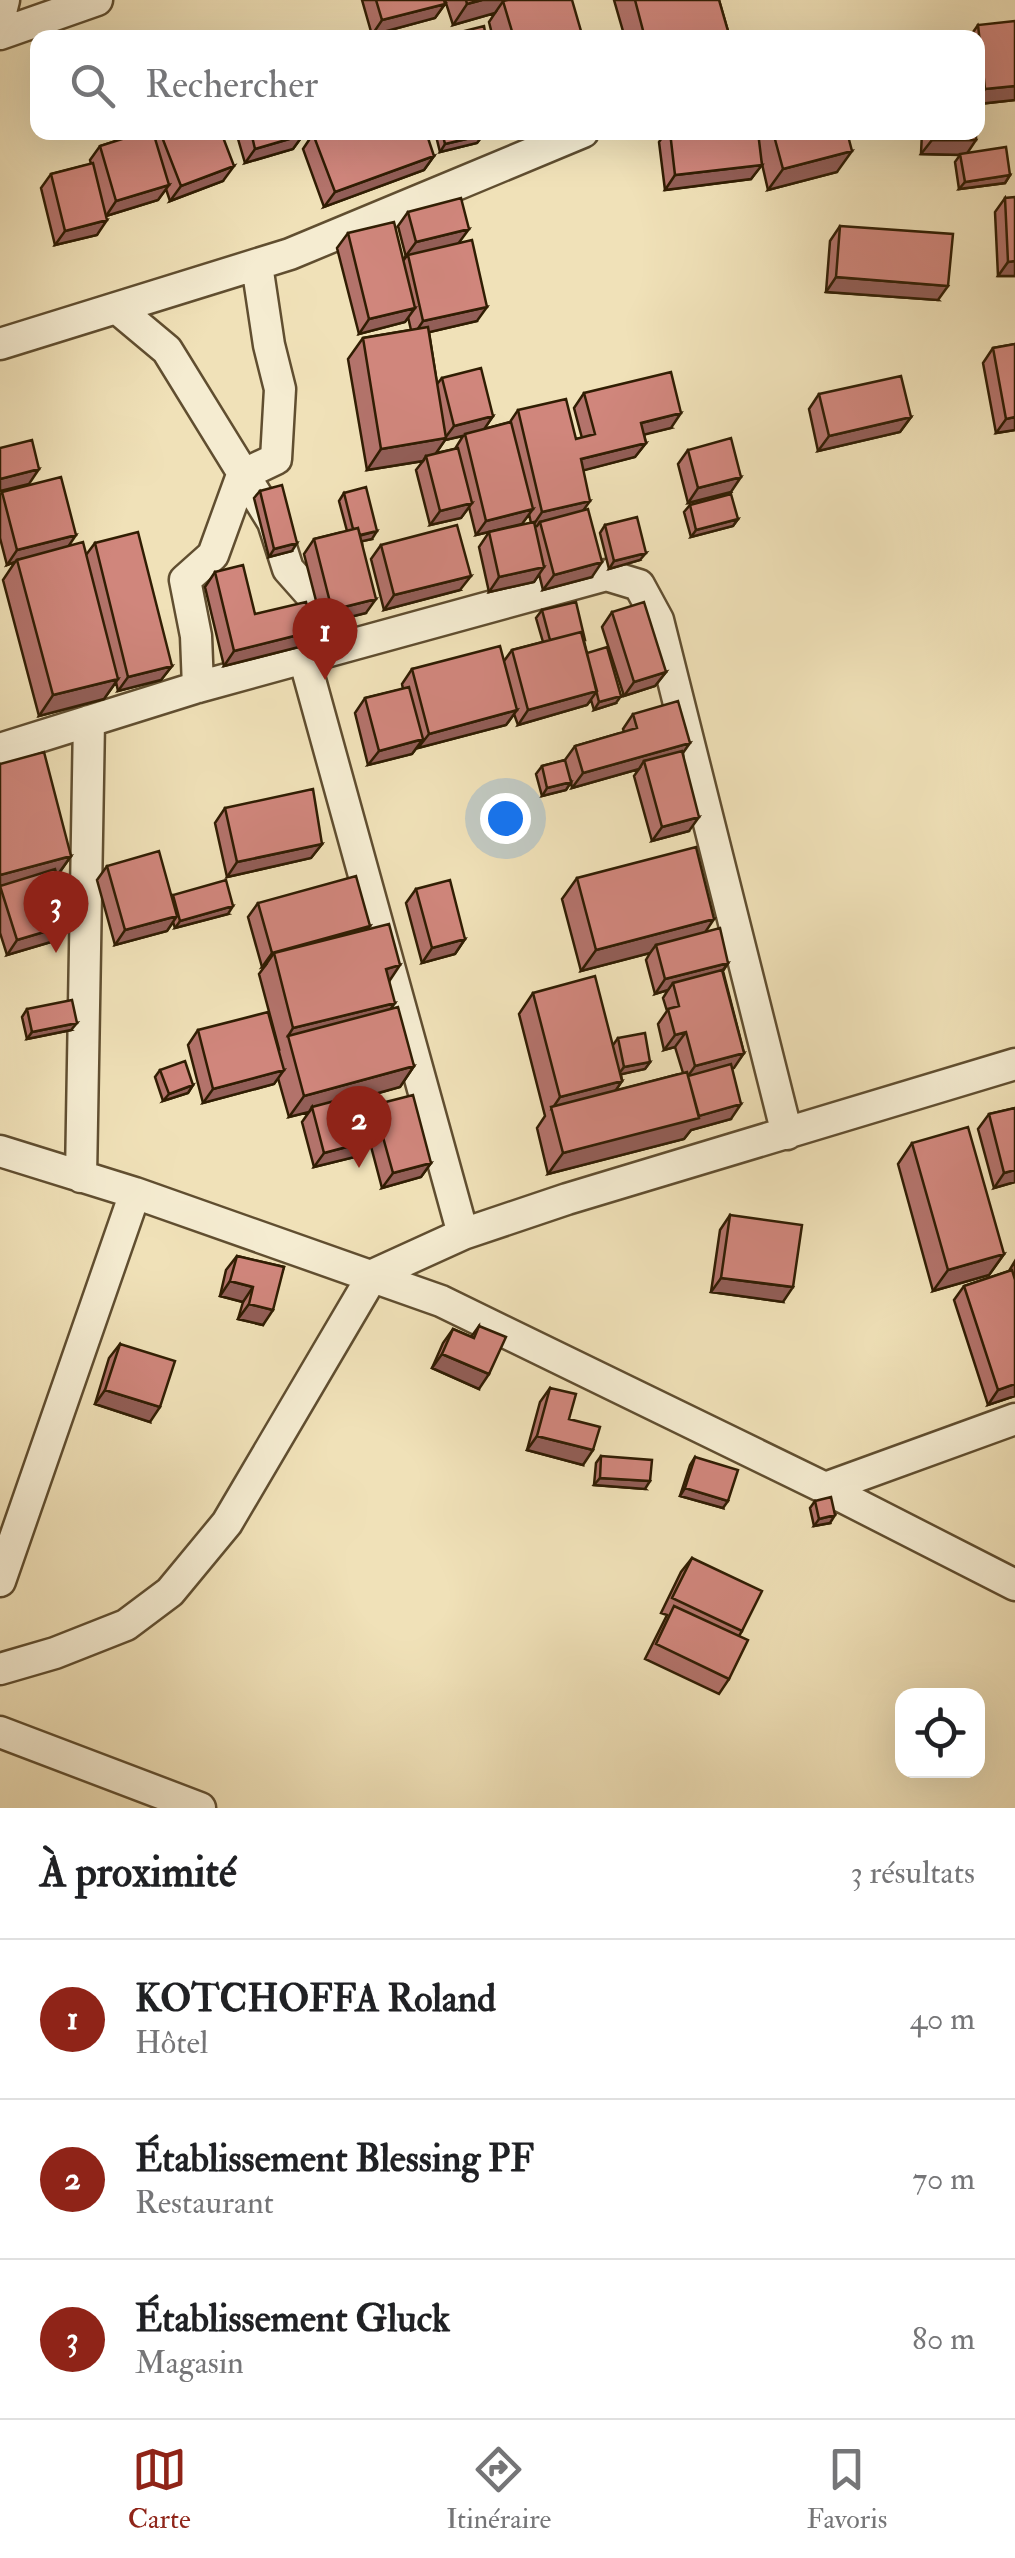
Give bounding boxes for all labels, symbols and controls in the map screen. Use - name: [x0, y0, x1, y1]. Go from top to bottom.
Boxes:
- search box: [30, 30, 985, 140]
- icon: search: [65, 58, 120, 113]
- text: Rechercher: [145, 61, 318, 109]
- pin: 1: [292, 598, 358, 680]
- your location: [480, 793, 531, 844]
- pin: 3: [23, 870, 88, 953]
- pin: 2: [326, 1086, 392, 1168]
- map controls: [895, 1688, 985, 1778]
- button: locate: [895, 1688, 985, 1778]
- text: À proximité: [40, 1847, 236, 1899]
- text: 3 résultats: [850, 1853, 975, 1893]
- text: KOTCHOFFA Roland: [135, 1975, 496, 2023]
- text: 1: [67, 1999, 78, 2039]
- text: 40 m: [910, 1999, 975, 2039]
- text: Hôtel: [135, 2023, 208, 2063]
- text: Établissement Blessing PF: [135, 2135, 534, 2183]
- text: 2: [64, 2159, 81, 2199]
- text: 70 m: [912, 2159, 975, 2199]
- text: Restaurant: [135, 2183, 274, 2223]
- text: Établissement Gluck: [135, 2295, 450, 2343]
- text: 3: [66, 2319, 79, 2359]
- text: 80 m: [912, 2319, 975, 2359]
- text: Magasin: [135, 2343, 244, 2383]
- tab: Carte: [128, 2442, 191, 2537]
- tab: Itinéraire: [446, 2442, 551, 2537]
- tab: Favoris: [807, 2442, 887, 2537]

